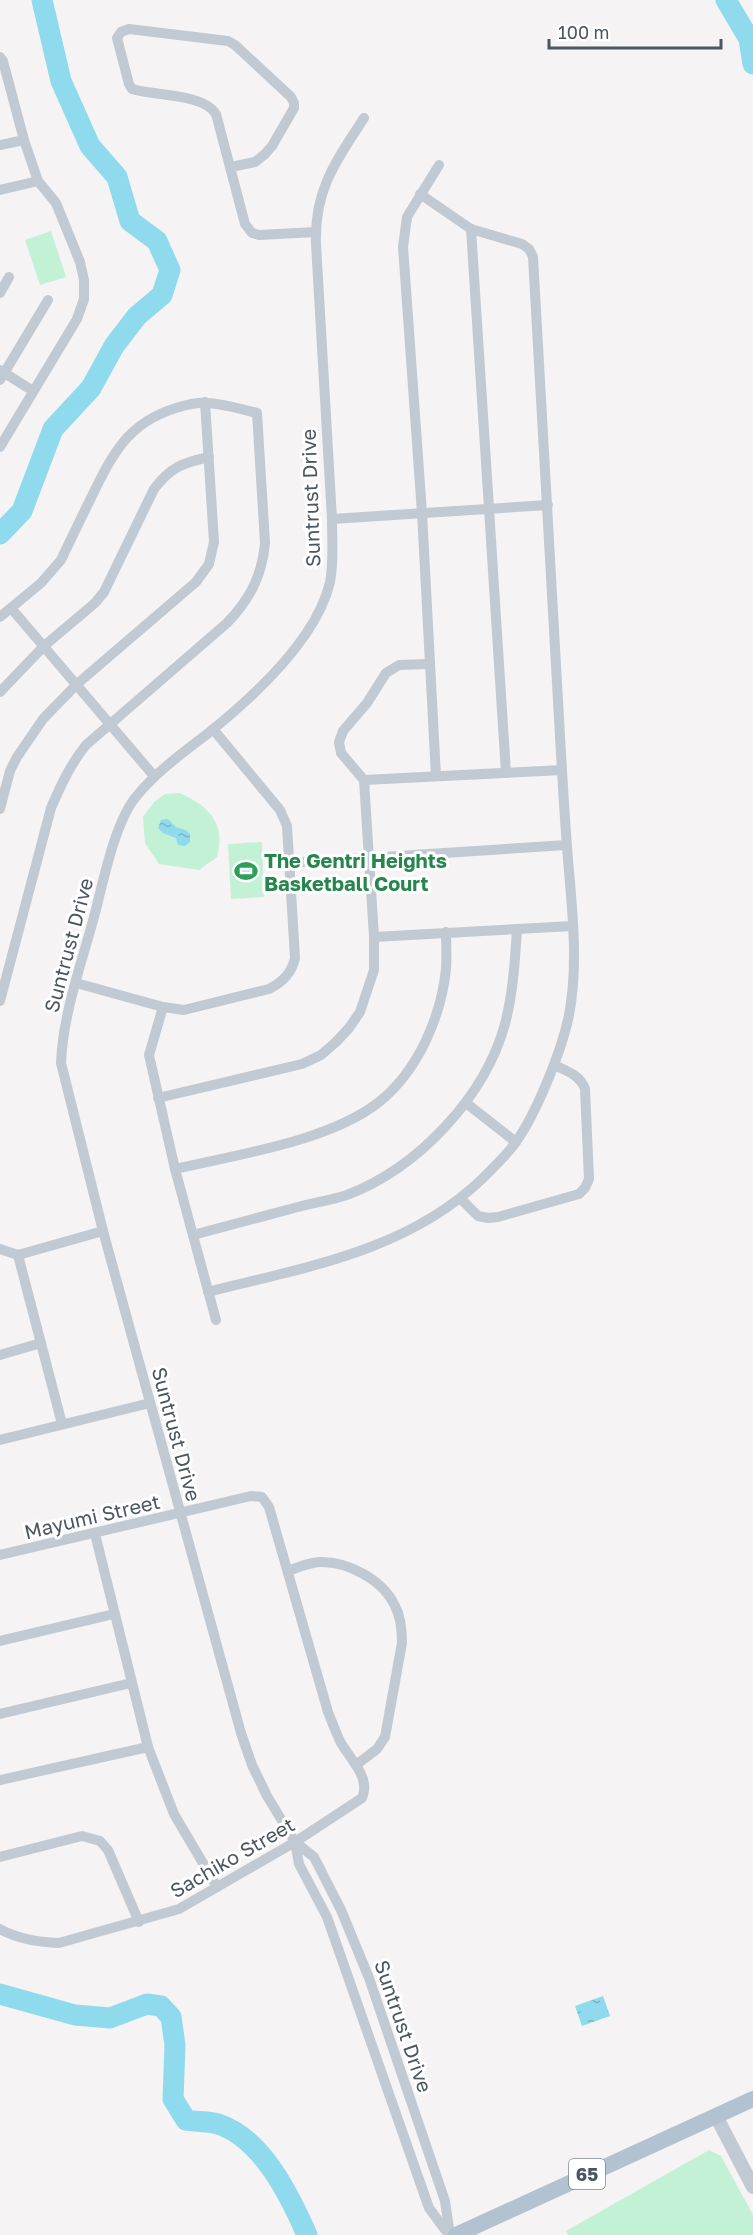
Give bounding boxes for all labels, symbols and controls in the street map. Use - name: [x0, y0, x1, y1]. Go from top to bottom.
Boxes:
- scale bar: [549, 12, 722, 50]
- text: 100 m: [558, 21, 609, 43]
- street label: Suntrust Drive: [296, 429, 324, 567]
- place label: The Gentri Heights Basketball Court: [264, 848, 447, 895]
- sports icon: The Gentri Heights Basketball Court: [233, 858, 259, 884]
- street label: Suntrust Drive: [39, 875, 97, 1015]
- street label: Suntrust Drive: [148, 1364, 206, 1504]
- street label: Mayumi Street: [22, 1489, 162, 1543]
- street label: Sachiko Street: [165, 1812, 299, 1902]
- street label: Suntrust Drive: [370, 1957, 438, 2095]
- road number: 65: [569, 2159, 605, 2189]

